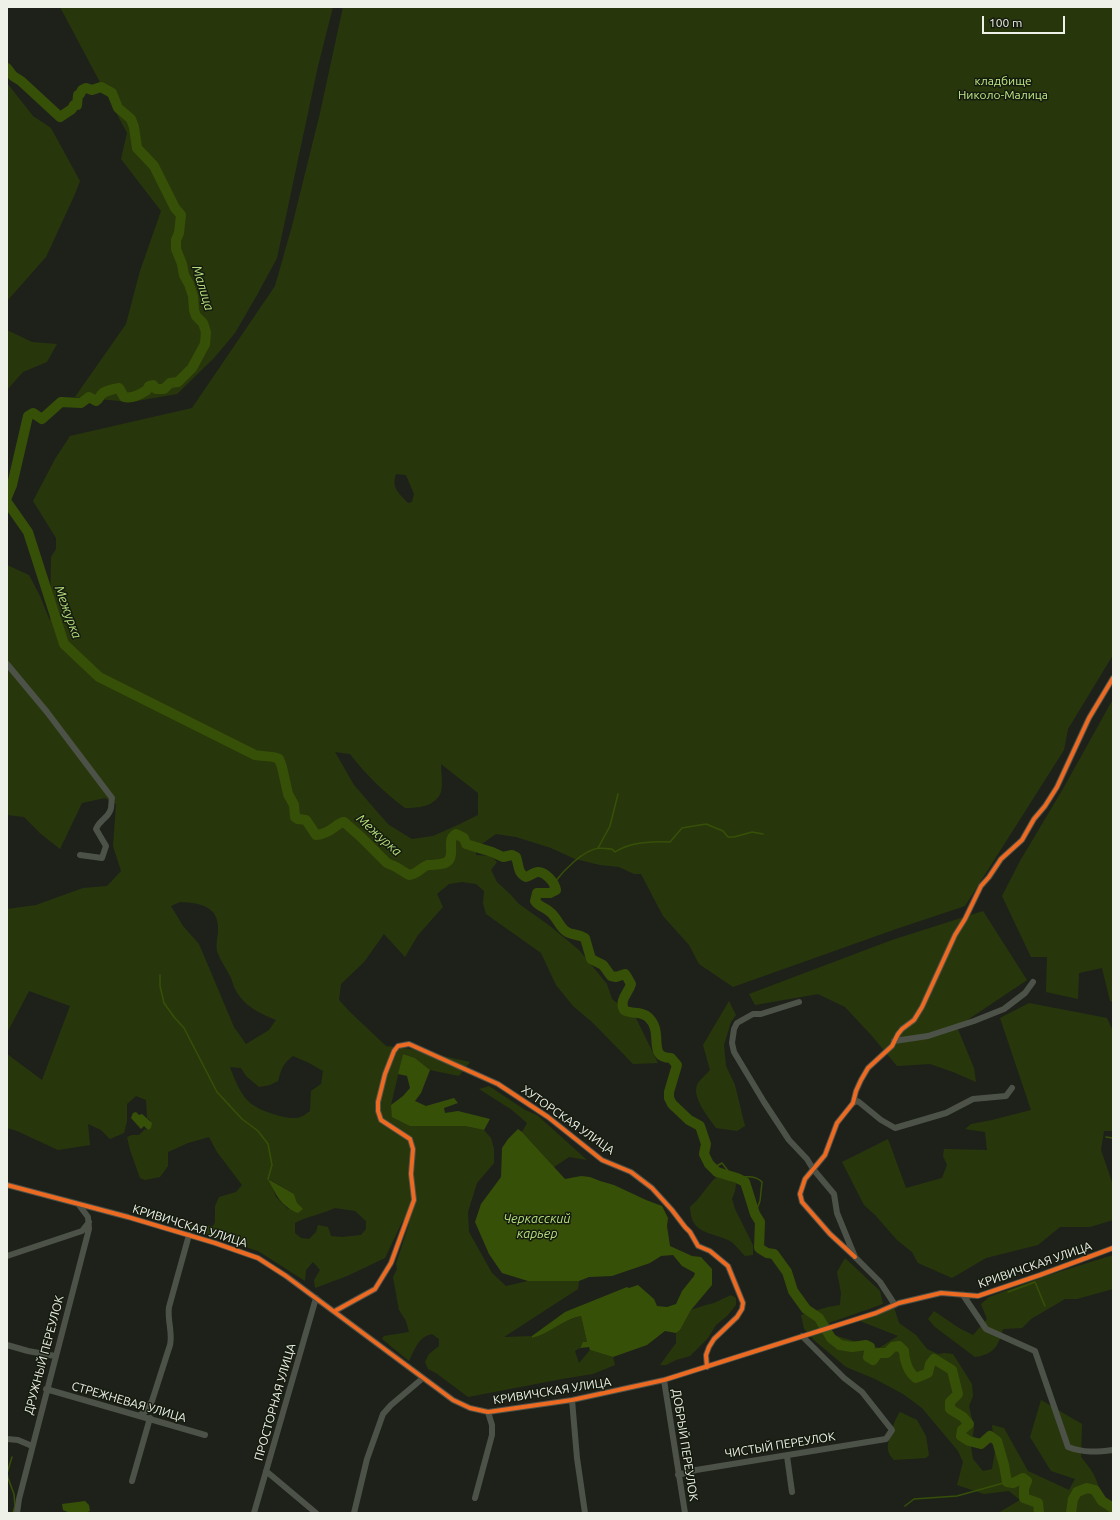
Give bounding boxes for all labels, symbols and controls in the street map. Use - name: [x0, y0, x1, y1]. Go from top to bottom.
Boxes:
- scale bar: [984, 8, 1067, 34]
- text: 100 m: [989, 16, 1022, 29]
- park label: кладбище Николо-Малица: [958, 74, 1048, 102]
- water label: Малица: [189, 263, 217, 313]
- water label: Межурка: [51, 583, 85, 641]
- water label: Межурка: [353, 811, 405, 859]
- street label: ХУТОРСКАЯ УЛИЦА: [519, 1082, 617, 1158]
- street label: КРИВИЧСКАЯ УЛИЦА: [131, 1202, 249, 1250]
- water label: Черкасский карьер: [503, 1211, 571, 1242]
- street label: КРИВИЧСКАЯ УЛИЦА: [976, 1239, 1094, 1291]
- street label: ДРУЖНЫЙ ПЕРЕУЛОК: [21, 1294, 67, 1416]
- street label: ПРОСТОРНАЯ УЛИЦА: [251, 1342, 299, 1462]
- street label: КРИВИЧСКАЯ УЛИЦА: [492, 1375, 612, 1407]
- street label: СТРЕЖНЕВАЯ УЛИЦА: [70, 1379, 188, 1425]
- street label: ДОБРЫЙ ПЕРЕУЛОК: [669, 1388, 701, 1502]
- street label: ЧИСТЫЙ ПЕРЕУЛОК: [724, 1429, 836, 1461]

